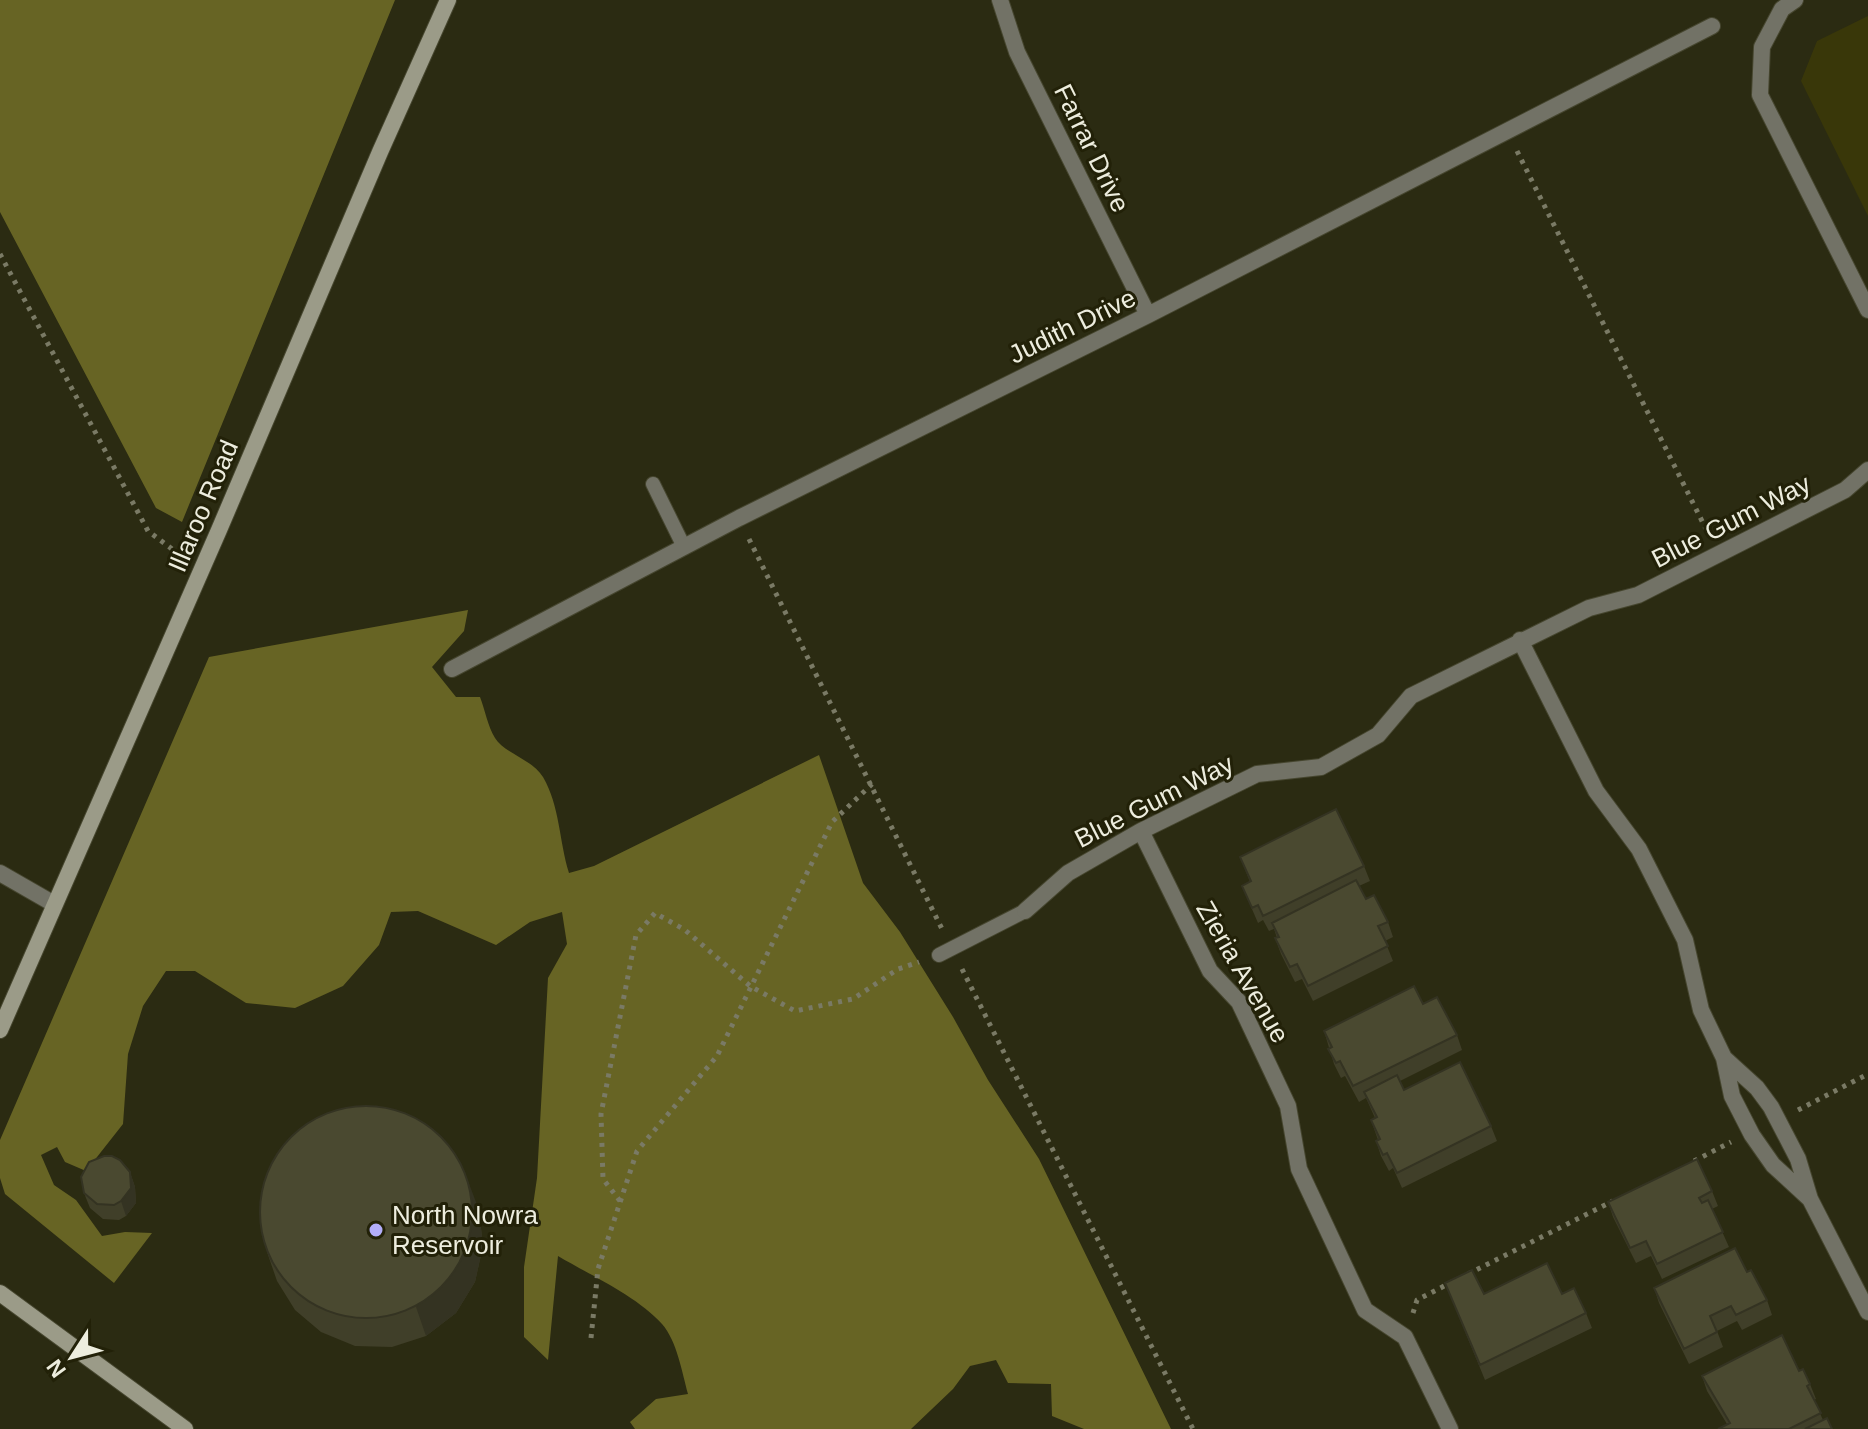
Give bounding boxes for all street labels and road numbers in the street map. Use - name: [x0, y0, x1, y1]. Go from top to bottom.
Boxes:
- street label: Farrar Drive: [1048, 79, 1136, 217]
- street label: Judith Drive: [1004, 282, 1140, 370]
- street label: Illaroo Road: [162, 436, 244, 576]
- street label: Blue Gum Way: [1647, 468, 1815, 574]
- street label: Blue Gum Way: [1070, 748, 1238, 854]
- street label: Zieria Avenue: [1190, 896, 1296, 1048]

